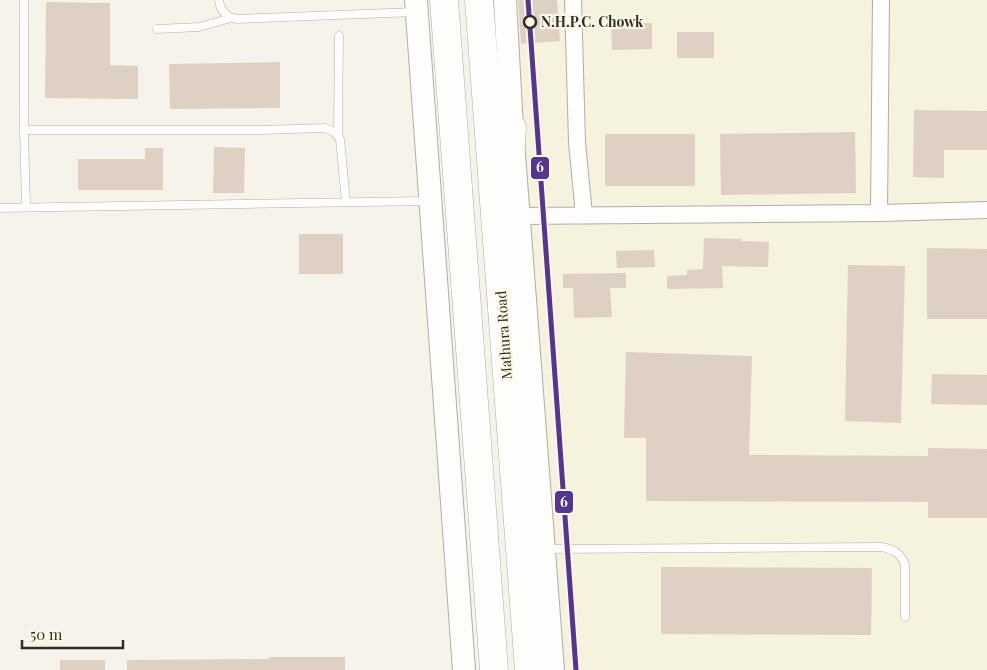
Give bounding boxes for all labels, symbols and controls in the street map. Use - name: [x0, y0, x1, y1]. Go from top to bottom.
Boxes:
- place label: N.H.P.C. Chowk: [541, 12, 644, 31]
- marker: N.H.P.C. Chowk: [523, 15, 537, 29]
- line badge: 6: [530, 156, 550, 180]
- text: 6: [536, 157, 544, 176]
- street label: Mathura Road: [491, 290, 516, 380]
- line badge: 6: [554, 490, 574, 514]
- text: 6: [560, 492, 568, 511]
- scale bar: [22, 618, 124, 650]
- text: 50 m: [30, 624, 63, 644]

